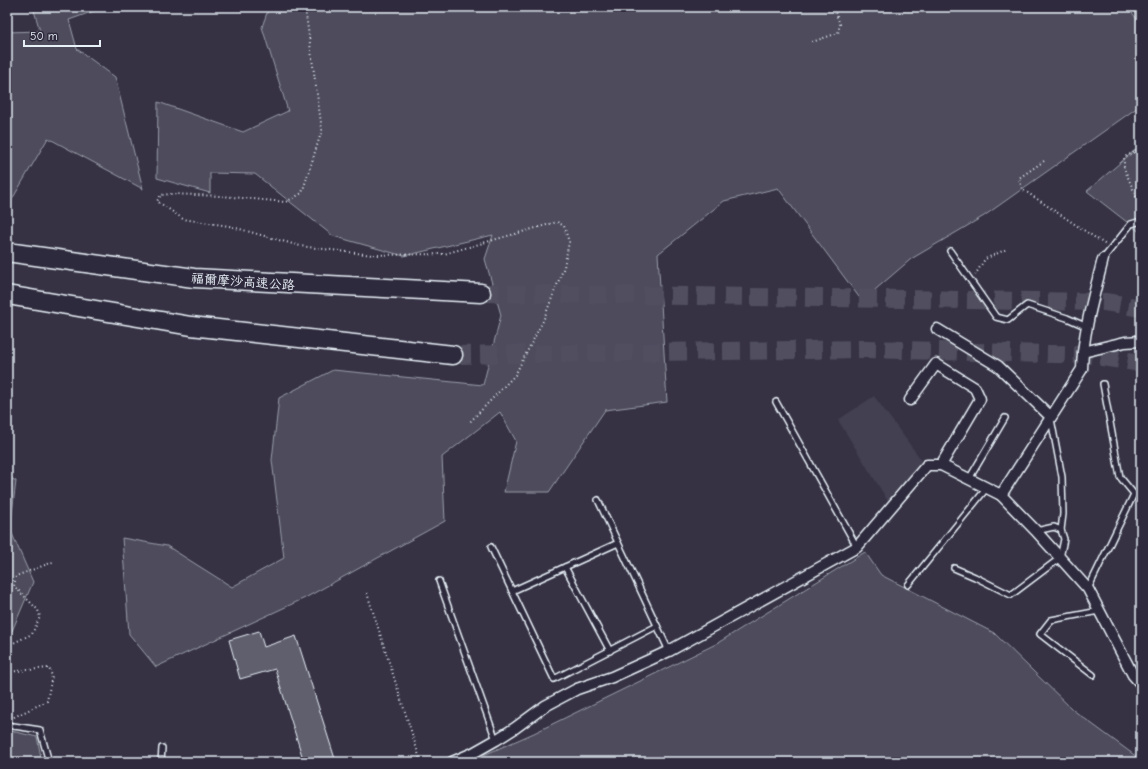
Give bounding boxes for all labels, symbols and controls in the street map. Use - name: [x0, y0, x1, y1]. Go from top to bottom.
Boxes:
- scale bar: [24, 22, 100, 48]
- text: 50 m: [30, 29, 58, 43]
- street label: 福爾摩沙高速公路: [191, 270, 295, 293]

